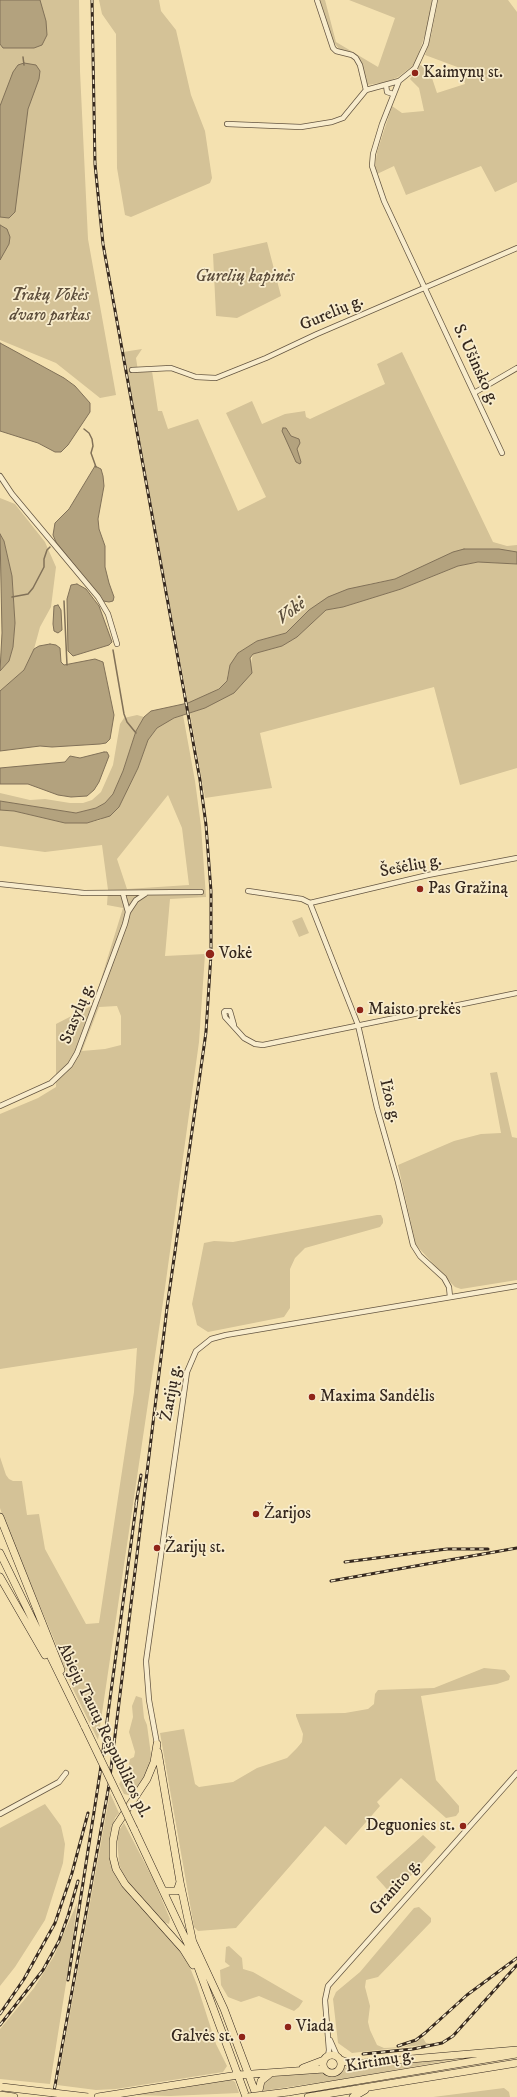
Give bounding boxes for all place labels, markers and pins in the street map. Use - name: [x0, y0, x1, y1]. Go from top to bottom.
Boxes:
- place label: Kaimynų st.: [423, 63, 503, 83]
- marker: Kaimynų st.: [410, 68, 420, 78]
- place label: Pas Gražiną: [428, 879, 508, 899]
- marker: Pas Gražiną: [415, 884, 425, 894]
- place label: Vokė: [219, 944, 252, 964]
- marker: Vokė: [204, 948, 216, 960]
- place label: Maisto prekės: [368, 1000, 461, 1020]
- marker: Maisto prekės: [355, 1005, 365, 1015]
- place label: Maxima Sandėlis: [320, 1387, 435, 1407]
- marker: Maxima Sandėlis: [307, 1392, 317, 1402]
- place label: Žarijos: [264, 1504, 311, 1524]
- marker: Žarijos: [251, 1509, 261, 1519]
- place label: Žarijų st.: [165, 1538, 225, 1558]
- marker: Žarijų st.: [152, 1543, 162, 1553]
- place label: Deguonies st.: [366, 1816, 455, 1836]
- marker: Deguonies st.: [458, 1821, 468, 1831]
- place label: Viada: [296, 2017, 334, 2037]
- marker: Viada: [283, 2022, 293, 2032]
- place label: Galvės st.: [171, 2027, 234, 2047]
- marker: Galvės st.: [237, 2032, 247, 2042]

